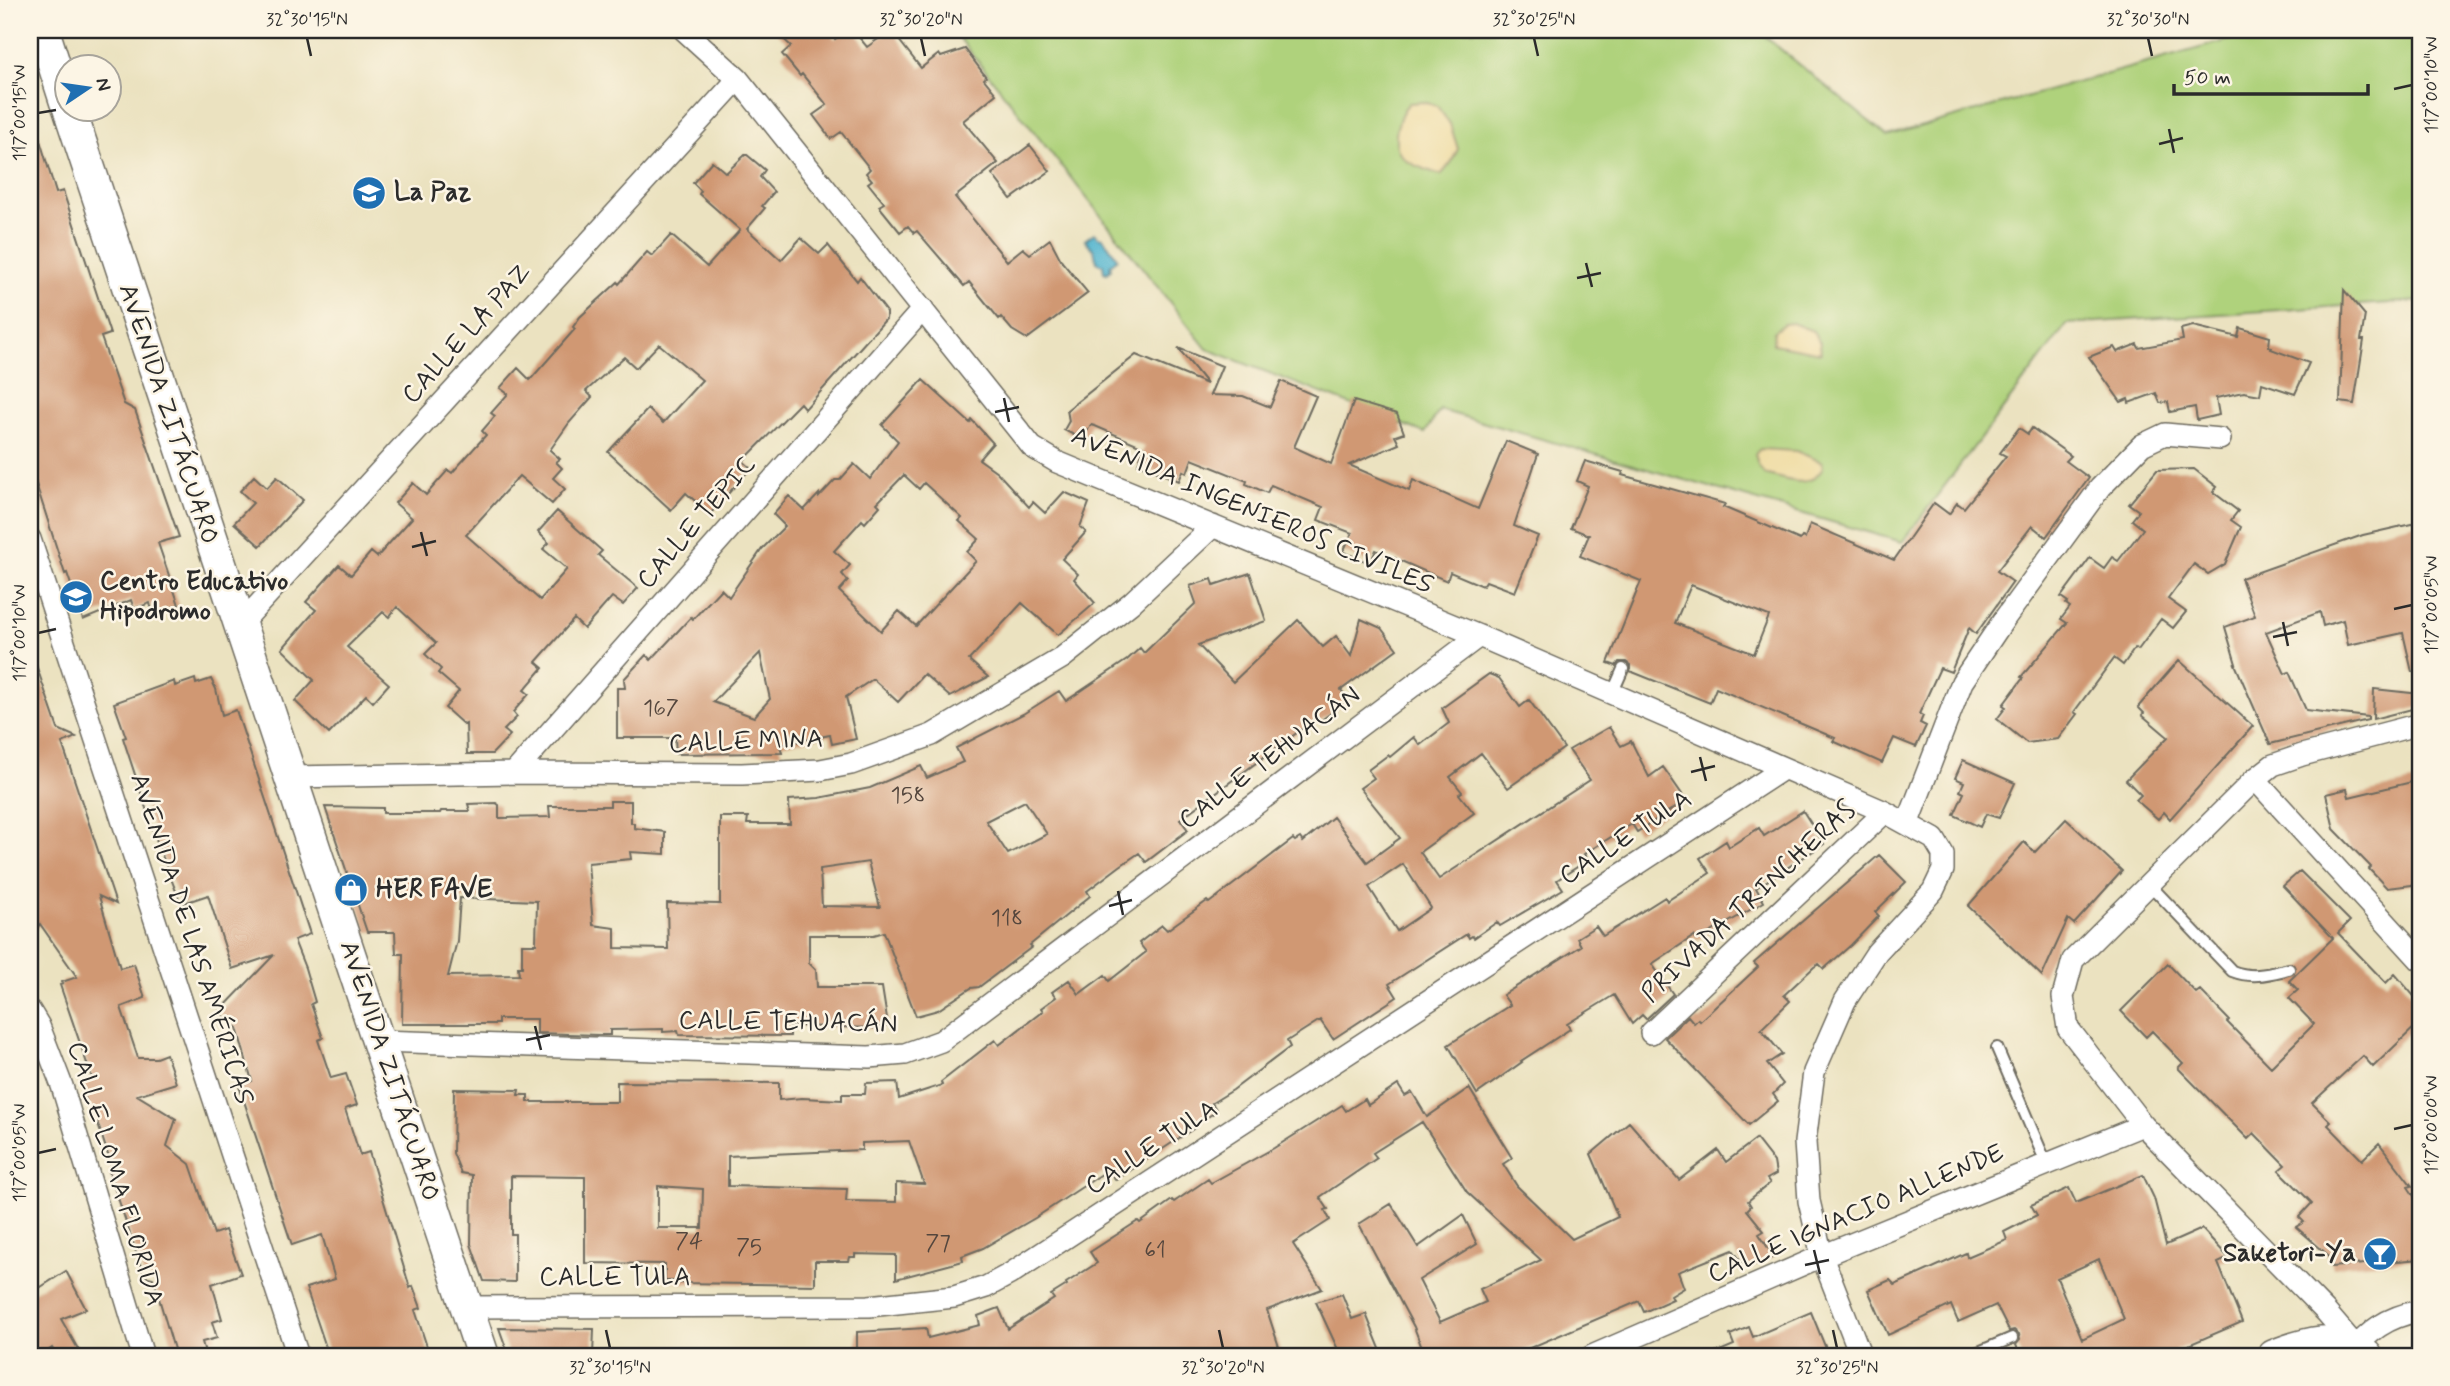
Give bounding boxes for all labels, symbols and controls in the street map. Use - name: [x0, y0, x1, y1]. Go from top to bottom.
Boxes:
- text: 32°30'15"N: [266, 8, 348, 32]
- text: 32°30'20"N: [879, 8, 963, 32]
- text: 32°30'25"N: [1493, 8, 1575, 32]
- text: 32°30'30"N: [2107, 8, 2189, 32]
- text: 117°00'10"W: [2420, 36, 2444, 134]
- north arrow: [52, 52, 122, 122]
- scale bar: [2174, 52, 2368, 96]
- text: 50 m: [2184, 64, 2231, 92]
- text: 117°00'15"W: [8, 65, 32, 161]
- text: N: [89, 76, 117, 93]
- school or university icon: La Paz: [350, 174, 388, 212]
- place label: La Paz: [394, 176, 471, 210]
- street label: CALLE LA PAZ: [395, 256, 539, 412]
- street label: AVENIDA ZITÁCUARO: [110, 279, 227, 549]
- street label: AVENIDA INGENIEROS CIVILES: [1066, 419, 1439, 603]
- street label: CALLE TEPIC: [630, 449, 764, 597]
- text: 117°00'05"W: [2420, 556, 2444, 654]
- place label: Centro Educativo Hipodromo: [100, 565, 288, 629]
- school or university icon: Centro Educativo Hipodromo: [57, 578, 95, 616]
- text: 117°00'10"W: [8, 584, 32, 682]
- street label: CALLE TEHUACÁN: [1172, 678, 1368, 837]
- house number: 167: [643, 694, 679, 724]
- street label: CALLE MINA: [668, 722, 824, 762]
- street label: AVENIDA DE LAS AMÉRICAS: [121, 768, 263, 1109]
- house number: 158: [891, 781, 925, 811]
- street label: CALLE TULA: [1553, 782, 1699, 894]
- street label: PRIVADA TRINCHERAS: [1634, 793, 1864, 1011]
- shop icon: HER FAVE: [332, 871, 370, 909]
- place label: HER FAVE: [376, 873, 492, 907]
- house number: 118: [991, 904, 1023, 934]
- street label: AVENIDA ZITÁCUARO: [331, 936, 448, 1206]
- street label: CALLE TEHUACÁN: [678, 1003, 898, 1042]
- street label: CALLE LOMA FLORIDA: [59, 1037, 171, 1311]
- text: 117°00'00"W: [2420, 1075, 2444, 1175]
- street label: CALLE TULA: [1079, 1092, 1225, 1204]
- text: 117°00'05"W: [8, 1104, 32, 1202]
- street label: CALLE IGNACIO ALLENDE: [1703, 1136, 2009, 1292]
- house number: 74: [675, 1227, 703, 1257]
- house number: 77: [925, 1229, 951, 1259]
- house number: 75: [736, 1233, 762, 1263]
- bar icon: Saketori-Ya: [2361, 1235, 2399, 1273]
- house number: 61: [1144, 1236, 1166, 1266]
- place label: Saketori-Ya: [2223, 1237, 2356, 1271]
- street label: CALLE TULA: [539, 1261, 691, 1295]
- text: 32°30'15"N: [569, 1356, 651, 1380]
- text: 32°30'20"N: [1181, 1356, 1265, 1380]
- text: 32°30'25"N: [1796, 1356, 1878, 1380]

